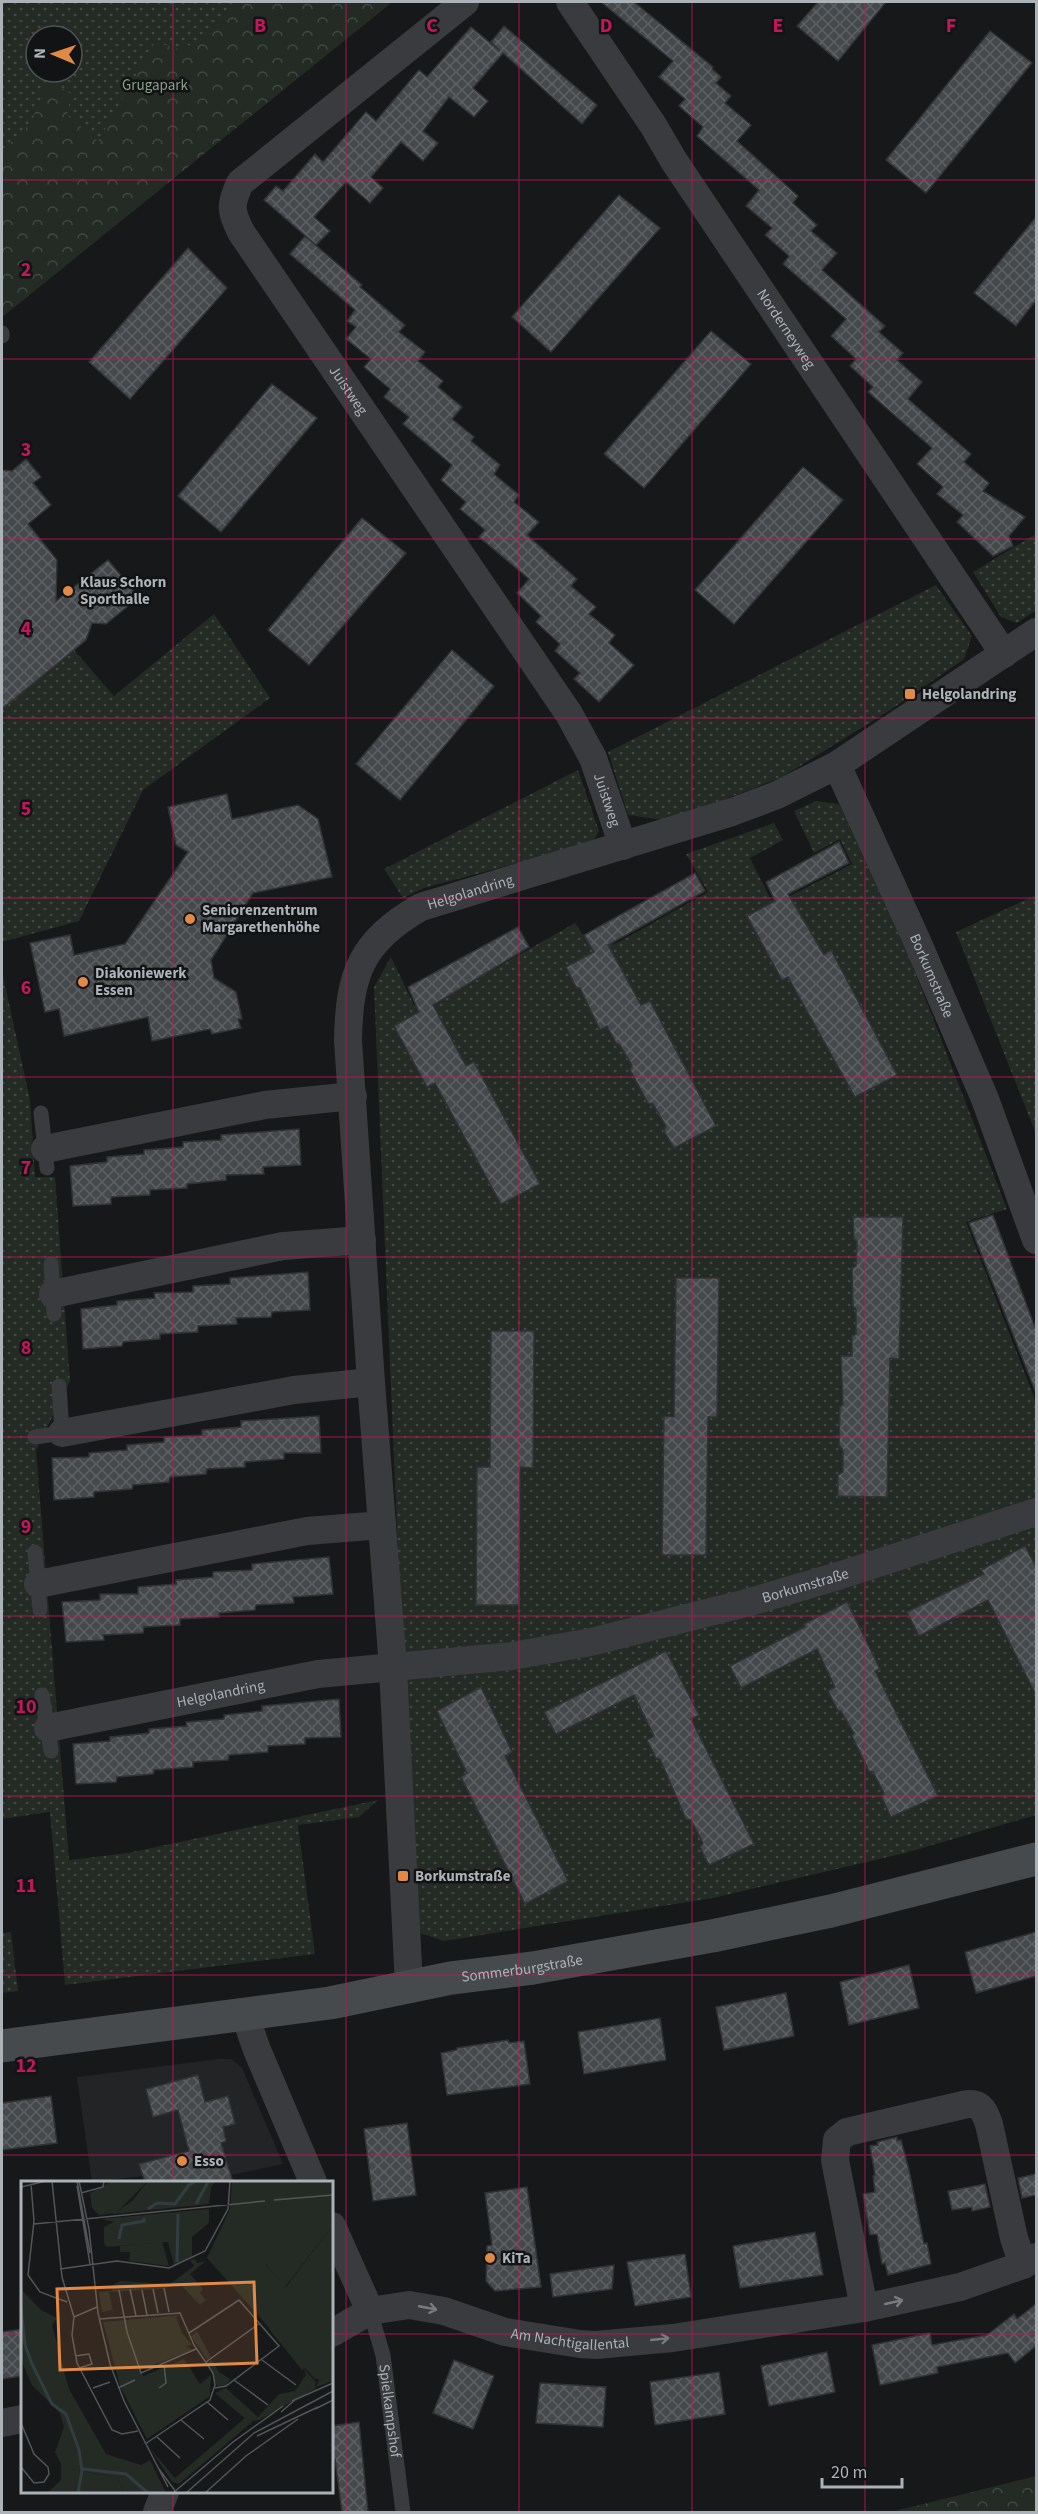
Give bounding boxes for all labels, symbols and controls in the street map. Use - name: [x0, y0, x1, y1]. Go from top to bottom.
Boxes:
- text: B: [254, 12, 266, 40]
- text: C: [426, 12, 438, 40]
- text: D: [600, 12, 612, 40]
- text: E: [773, 12, 783, 40]
- text: F: [946, 12, 956, 40]
- north arrow: [24, 24, 84, 84]
- text: N: [29, 48, 51, 59]
- park label: Grugapark: [122, 75, 188, 96]
- text: 2: [21, 256, 31, 284]
- street label: Norderneyweg: [752, 285, 821, 373]
- street label: Juistweg: [324, 361, 373, 420]
- text: 3: [21, 436, 31, 464]
- place label: Klaus Schorn Sporthalle: [80, 572, 166, 610]
- marker: Klaus Schorn Sporthalle: [61, 584, 75, 598]
- text: 4: [21, 615, 32, 643]
- place label: Helgolandring: [922, 684, 1016, 705]
- marker: Helgolandring: [903, 687, 917, 701]
- street label: Juistweg: [588, 770, 626, 830]
- text: 5: [21, 795, 31, 823]
- street label: Helgolandring: [424, 869, 516, 915]
- place label: Seniorenzentrum Margarethenhöhe: [202, 900, 320, 938]
- marker: Seniorenzentrum Margarethenhöhe: [183, 912, 197, 926]
- street label: Borkumstraße: [904, 930, 959, 1021]
- place label: Diakoniewerk Essen: [95, 963, 187, 1001]
- text: 6: [21, 974, 31, 1002]
- marker: Diakoniewerk Essen: [76, 975, 90, 989]
- text: 7: [21, 1154, 31, 1182]
- text: 8: [21, 1334, 31, 1362]
- text: 9: [21, 1513, 31, 1541]
- street label: Borkumstraße: [759, 1563, 851, 1608]
- street label: Helgolandring: [175, 1674, 267, 1713]
- text: 10: [15, 1693, 37, 1721]
- place label: Borkumstraße: [415, 1866, 511, 1887]
- marker: Borkumstraße: [396, 1869, 410, 1883]
- text: 11: [15, 1872, 37, 1900]
- street label: Sommerburgstraße: [460, 1949, 584, 1987]
- text: 12: [15, 2052, 37, 2080]
- place label: Esso: [194, 2151, 224, 2172]
- marker: Esso: [175, 2154, 189, 2168]
- inset map: [21, 2181, 333, 2493]
- place label: KiTa: [502, 2248, 531, 2269]
- marker: KiTa: [483, 2251, 497, 2265]
- one-way arrow: [884, 2295, 903, 2307]
- one-way arrow: [417, 2303, 437, 2314]
- street label: Am Nachtigallental: [509, 2323, 630, 2356]
- one-way arrow: [649, 2333, 669, 2344]
- street label: Spielkampshof: [374, 2363, 407, 2459]
- scale bar: [822, 2451, 902, 2489]
- text: 20 m: [831, 2460, 867, 2485]

